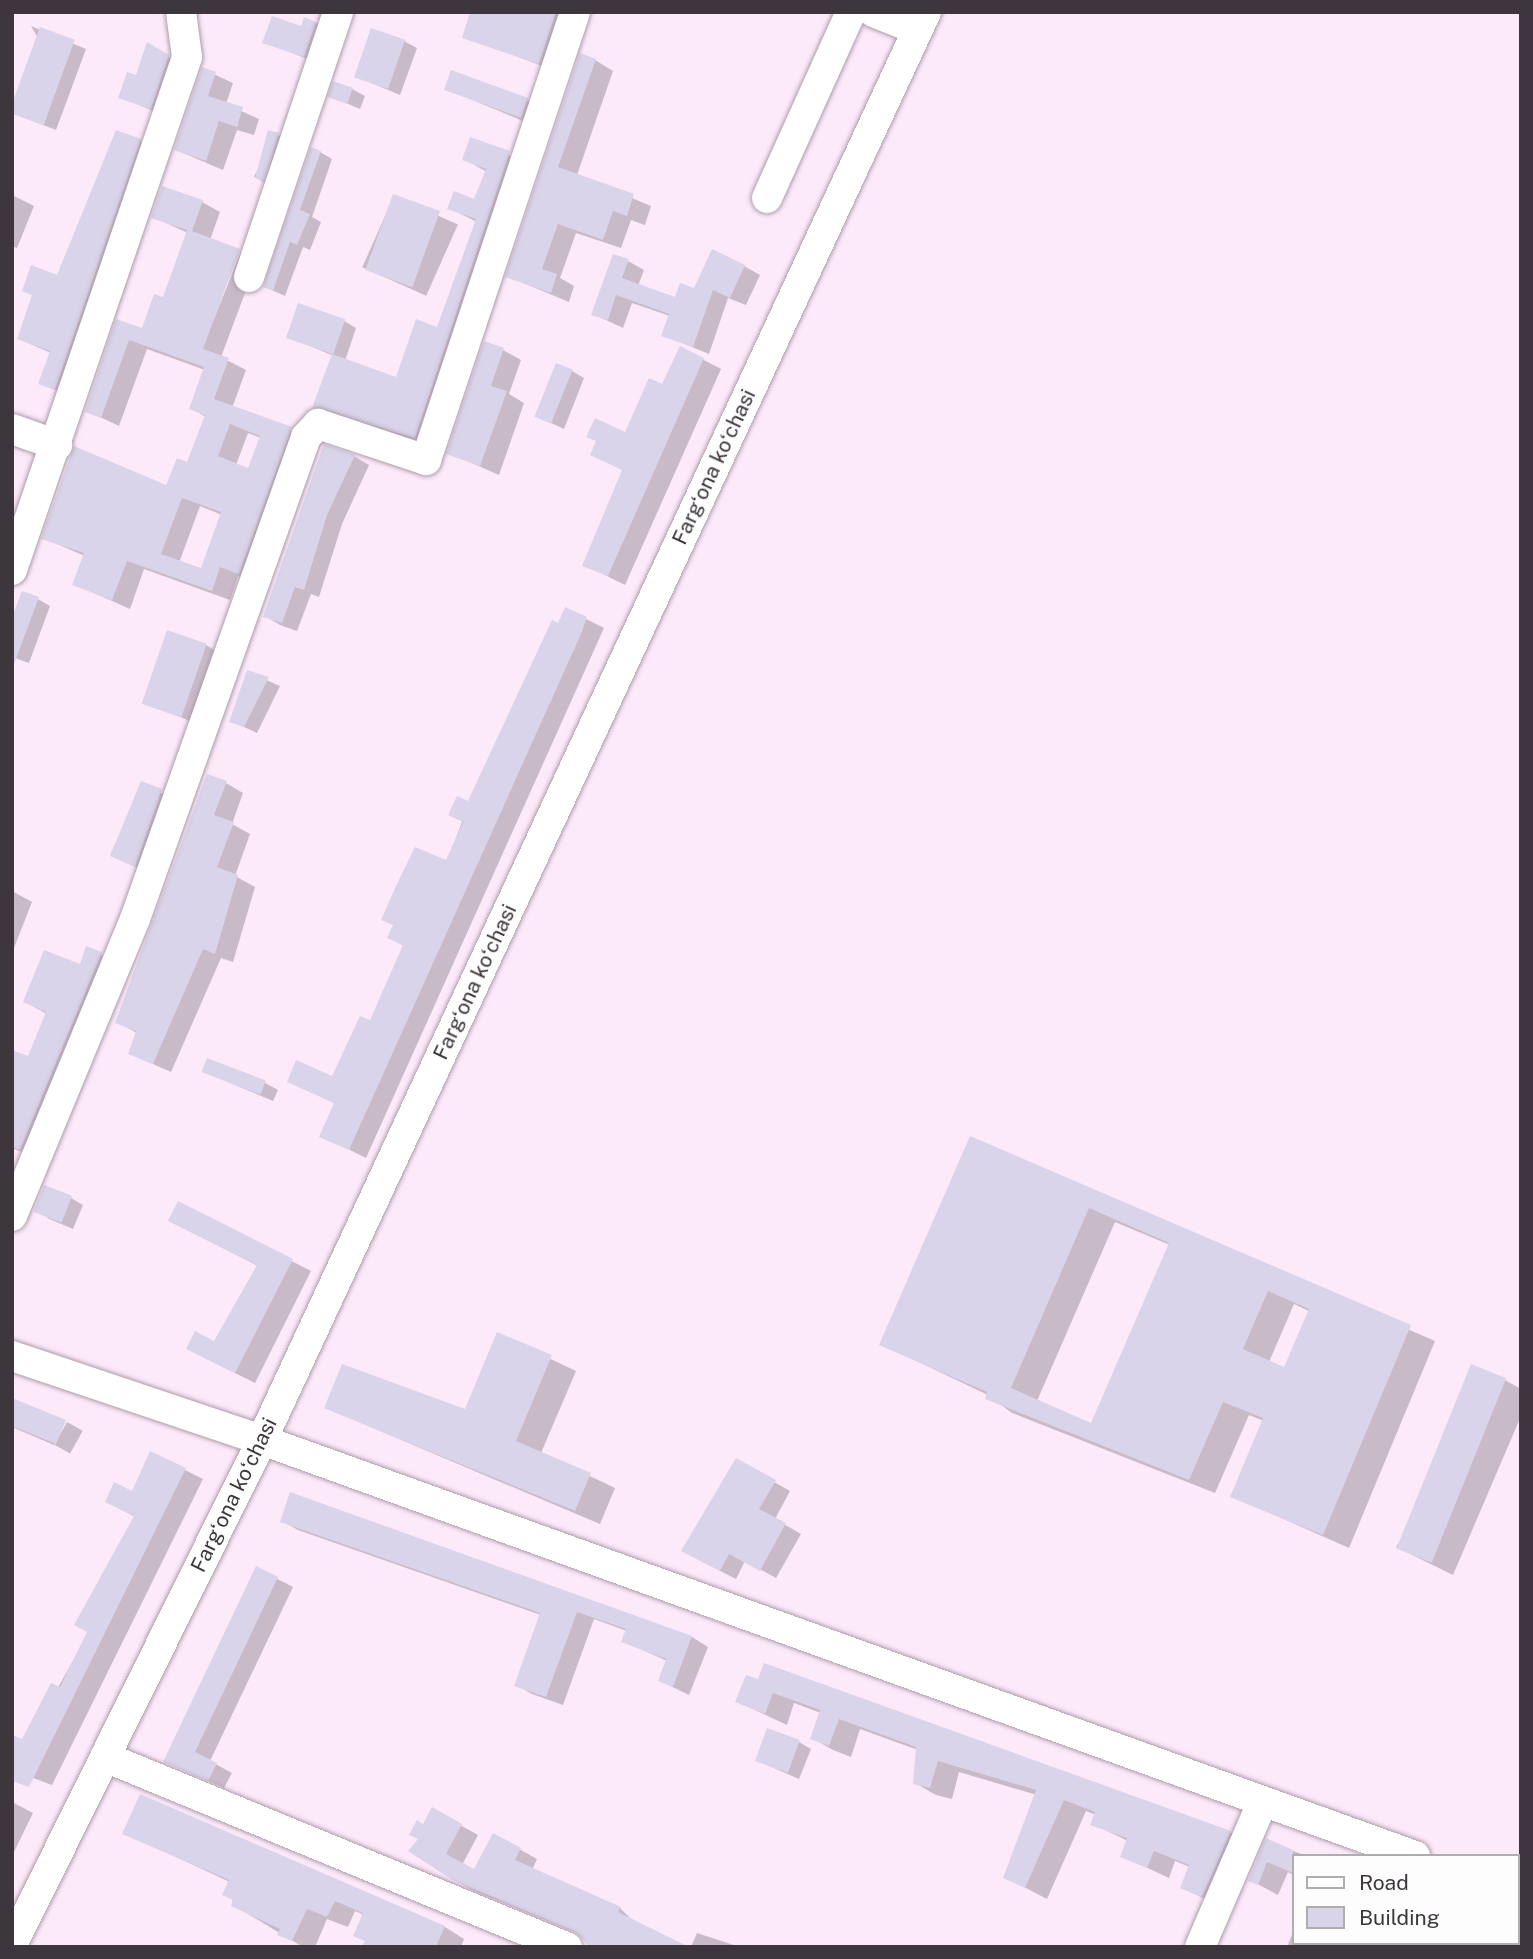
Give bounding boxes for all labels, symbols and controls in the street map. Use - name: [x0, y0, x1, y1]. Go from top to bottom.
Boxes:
- street label: Fargʻona koʻchasi: [667, 385, 761, 549]
- street label: Fargʻona koʻchasi: [428, 900, 522, 1064]
- street label: Fargʻona koʻchasi: [186, 1414, 282, 1576]
- legend: [1292, 1854, 1519, 1945]
- text: Road: [1359, 1870, 1409, 1895]
- text: Building: [1359, 1905, 1440, 1930]

